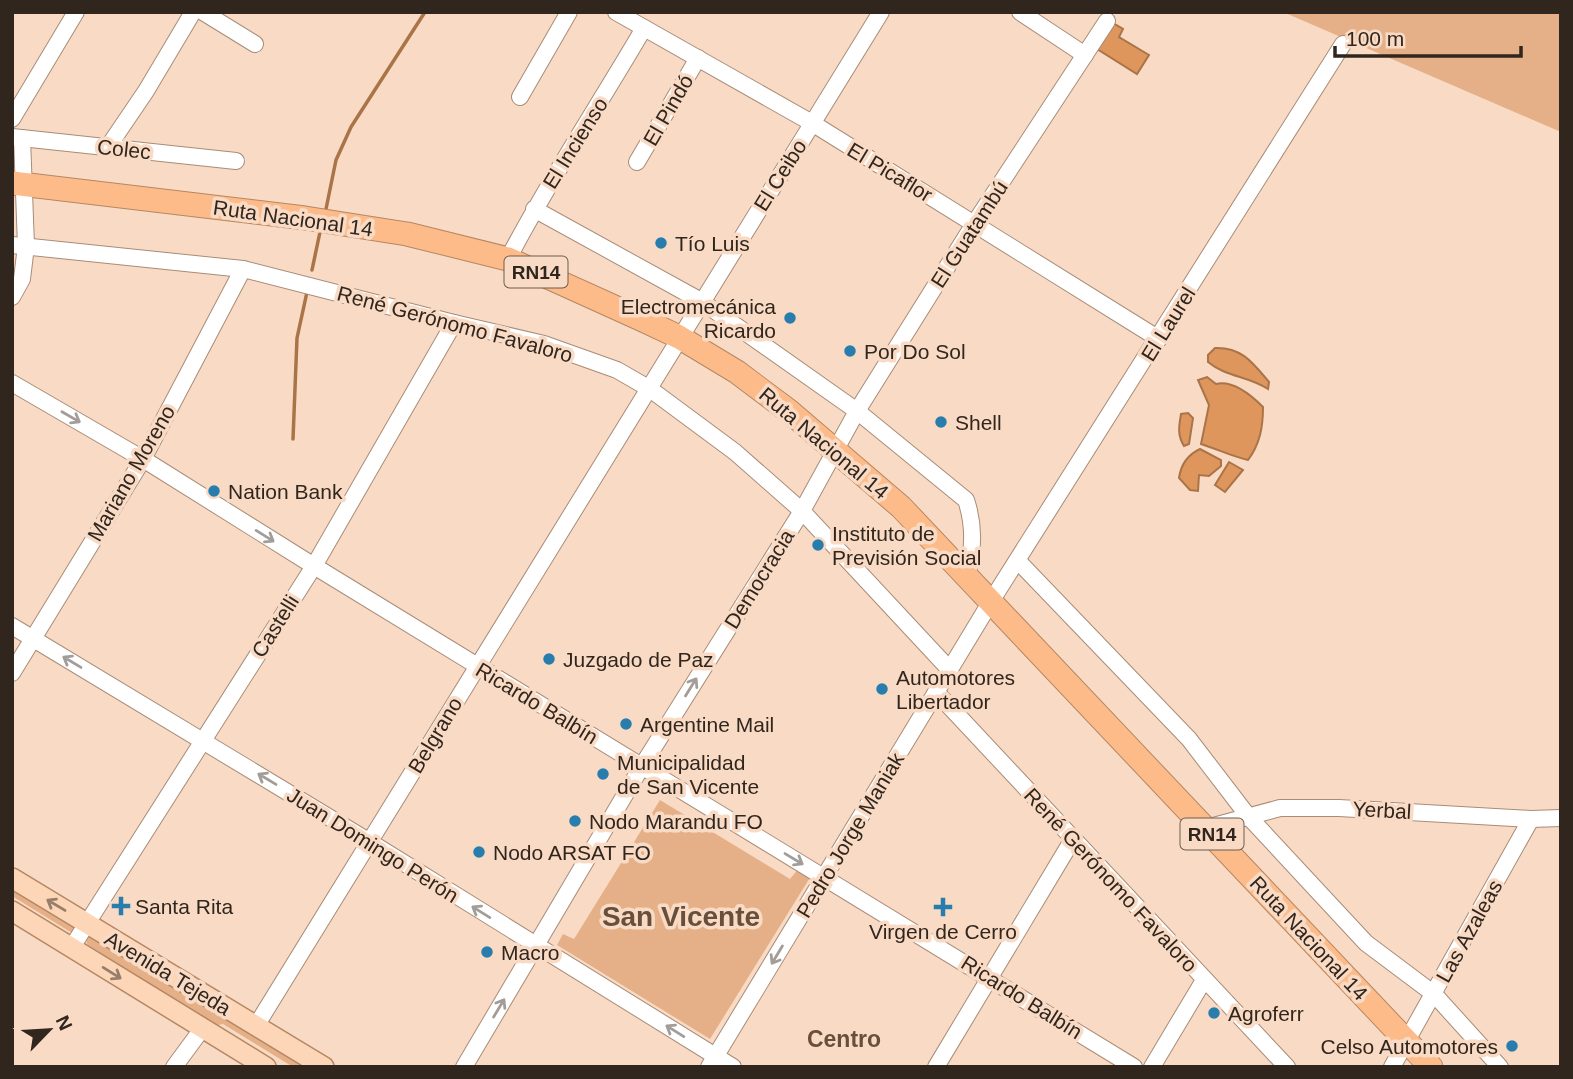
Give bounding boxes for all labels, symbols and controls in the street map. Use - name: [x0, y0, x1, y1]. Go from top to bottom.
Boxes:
- scale bar: [1335, 14, 1520, 58]
- text: 100 m: [1346, 27, 1404, 50]
- street label: El Pindó: [638, 70, 698, 150]
- street label: El Incienso: [538, 93, 612, 193]
- street label: Colec: [96, 135, 152, 163]
- street label: El Ceibo: [749, 135, 811, 215]
- street label: El Picaflor: [844, 138, 936, 206]
- street label: El Guatambú: [926, 176, 1012, 292]
- street label: Ruta Nacional 14: [212, 195, 375, 241]
- place label: Tío Luis: [675, 232, 750, 255]
- marker: Tío Luis: [653, 235, 669, 251]
- road number: RN14: [504, 256, 568, 288]
- street label: René Gerónomo Favaloro: [335, 281, 575, 367]
- street label: El Laurel: [1136, 283, 1200, 365]
- place label: Electromecánica Ricardo: [621, 295, 776, 342]
- marker: Electromecánica Ricardo: [782, 310, 798, 326]
- place label: Por Do Sol: [864, 340, 966, 363]
- marker: Por Do Sol: [842, 343, 858, 359]
- street label: Ruta Nacional 14: [755, 382, 893, 504]
- street label: Mariano Moreno: [83, 401, 179, 545]
- one-way arrow: [61, 410, 81, 424]
- place label: Shell: [955, 411, 1002, 434]
- marker: Shell: [933, 414, 949, 430]
- place label: Nation Bank: [228, 480, 343, 503]
- marker: Nation Bank: [206, 483, 222, 499]
- place label: Instituto de Previsión Social: [832, 522, 981, 569]
- street label: Democracia: [720, 525, 799, 633]
- one-way arrow: [255, 529, 275, 543]
- marker: Instituto de Previsión Social: [810, 537, 826, 553]
- street label: Castelli: [247, 591, 303, 661]
- place label: Juzgado de Paz: [563, 648, 714, 671]
- marker: Juzgado de Paz: [541, 651, 557, 667]
- one-way arrow: [62, 654, 82, 668]
- street label: Ricardo Balbín: [472, 658, 602, 748]
- place label: Automotores Libertador: [896, 666, 1015, 713]
- one-way arrow: [684, 678, 699, 697]
- marker: Automotores Libertador: [874, 681, 890, 697]
- street label: Belgrano: [403, 693, 467, 777]
- place label: Argentine Mail: [640, 713, 774, 736]
- marker: Argentine Mail: [618, 716, 634, 732]
- street label: Pedro Jorge Maniak: [792, 748, 909, 921]
- place label: Municipalidad de San Vicente: [617, 751, 759, 798]
- marker: Municipalidad de San Vicente: [595, 766, 611, 782]
- one-way arrow: [257, 772, 277, 786]
- street label: Juan Domingo Perón: [283, 783, 463, 907]
- street label: René Gerónomo Favaloro: [1020, 783, 1202, 977]
- street label: Yerbal: [1352, 797, 1412, 823]
- place label: Nodo Marandu FO: [589, 810, 763, 833]
- marker: Nodo Marandu FO: [567, 813, 583, 829]
- road number: RN14: [1180, 818, 1244, 849]
- place label: Nodo ARSAT FO: [493, 841, 651, 864]
- marker: Nodo ARSAT FO: [471, 844, 487, 860]
- one-way arrow: [783, 852, 803, 866]
- street label: Ruta Nacional 14: [1246, 871, 1373, 1005]
- street label: Las Azaleas: [1431, 876, 1507, 986]
- place label: Santa Rita: [135, 895, 233, 918]
- one-way arrow: [46, 898, 66, 912]
- marker: Santa Rita: [113, 898, 129, 914]
- marker: Virgen de Cerro: [935, 899, 951, 915]
- district label: San Vicente: [602, 901, 760, 932]
- one-way arrow: [472, 904, 492, 918]
- place label: Virgen de Cerro: [869, 920, 1017, 943]
- street label: Avenida Tejeda: [101, 926, 235, 1020]
- place label: Macro: [501, 941, 559, 964]
- marker: Macro: [479, 944, 495, 960]
- one-way arrow: [769, 944, 783, 964]
- street label: Ricardo Balbín: [957, 951, 1087, 1043]
- one-way arrow: [102, 966, 122, 980]
- north arrow: [14, 995, 84, 1065]
- one-way arrow: [492, 999, 506, 1019]
- place label: Agroferr: [1228, 1002, 1304, 1025]
- marker: Agroferr: [1206, 1005, 1222, 1021]
- text: N: [52, 1012, 76, 1034]
- one-way arrow: [665, 1024, 685, 1038]
- district label: Centro: [807, 1026, 881, 1052]
- place label: Celso Automotores: [1321, 1035, 1498, 1058]
- marker: Celso Automotores: [1504, 1038, 1520, 1054]

